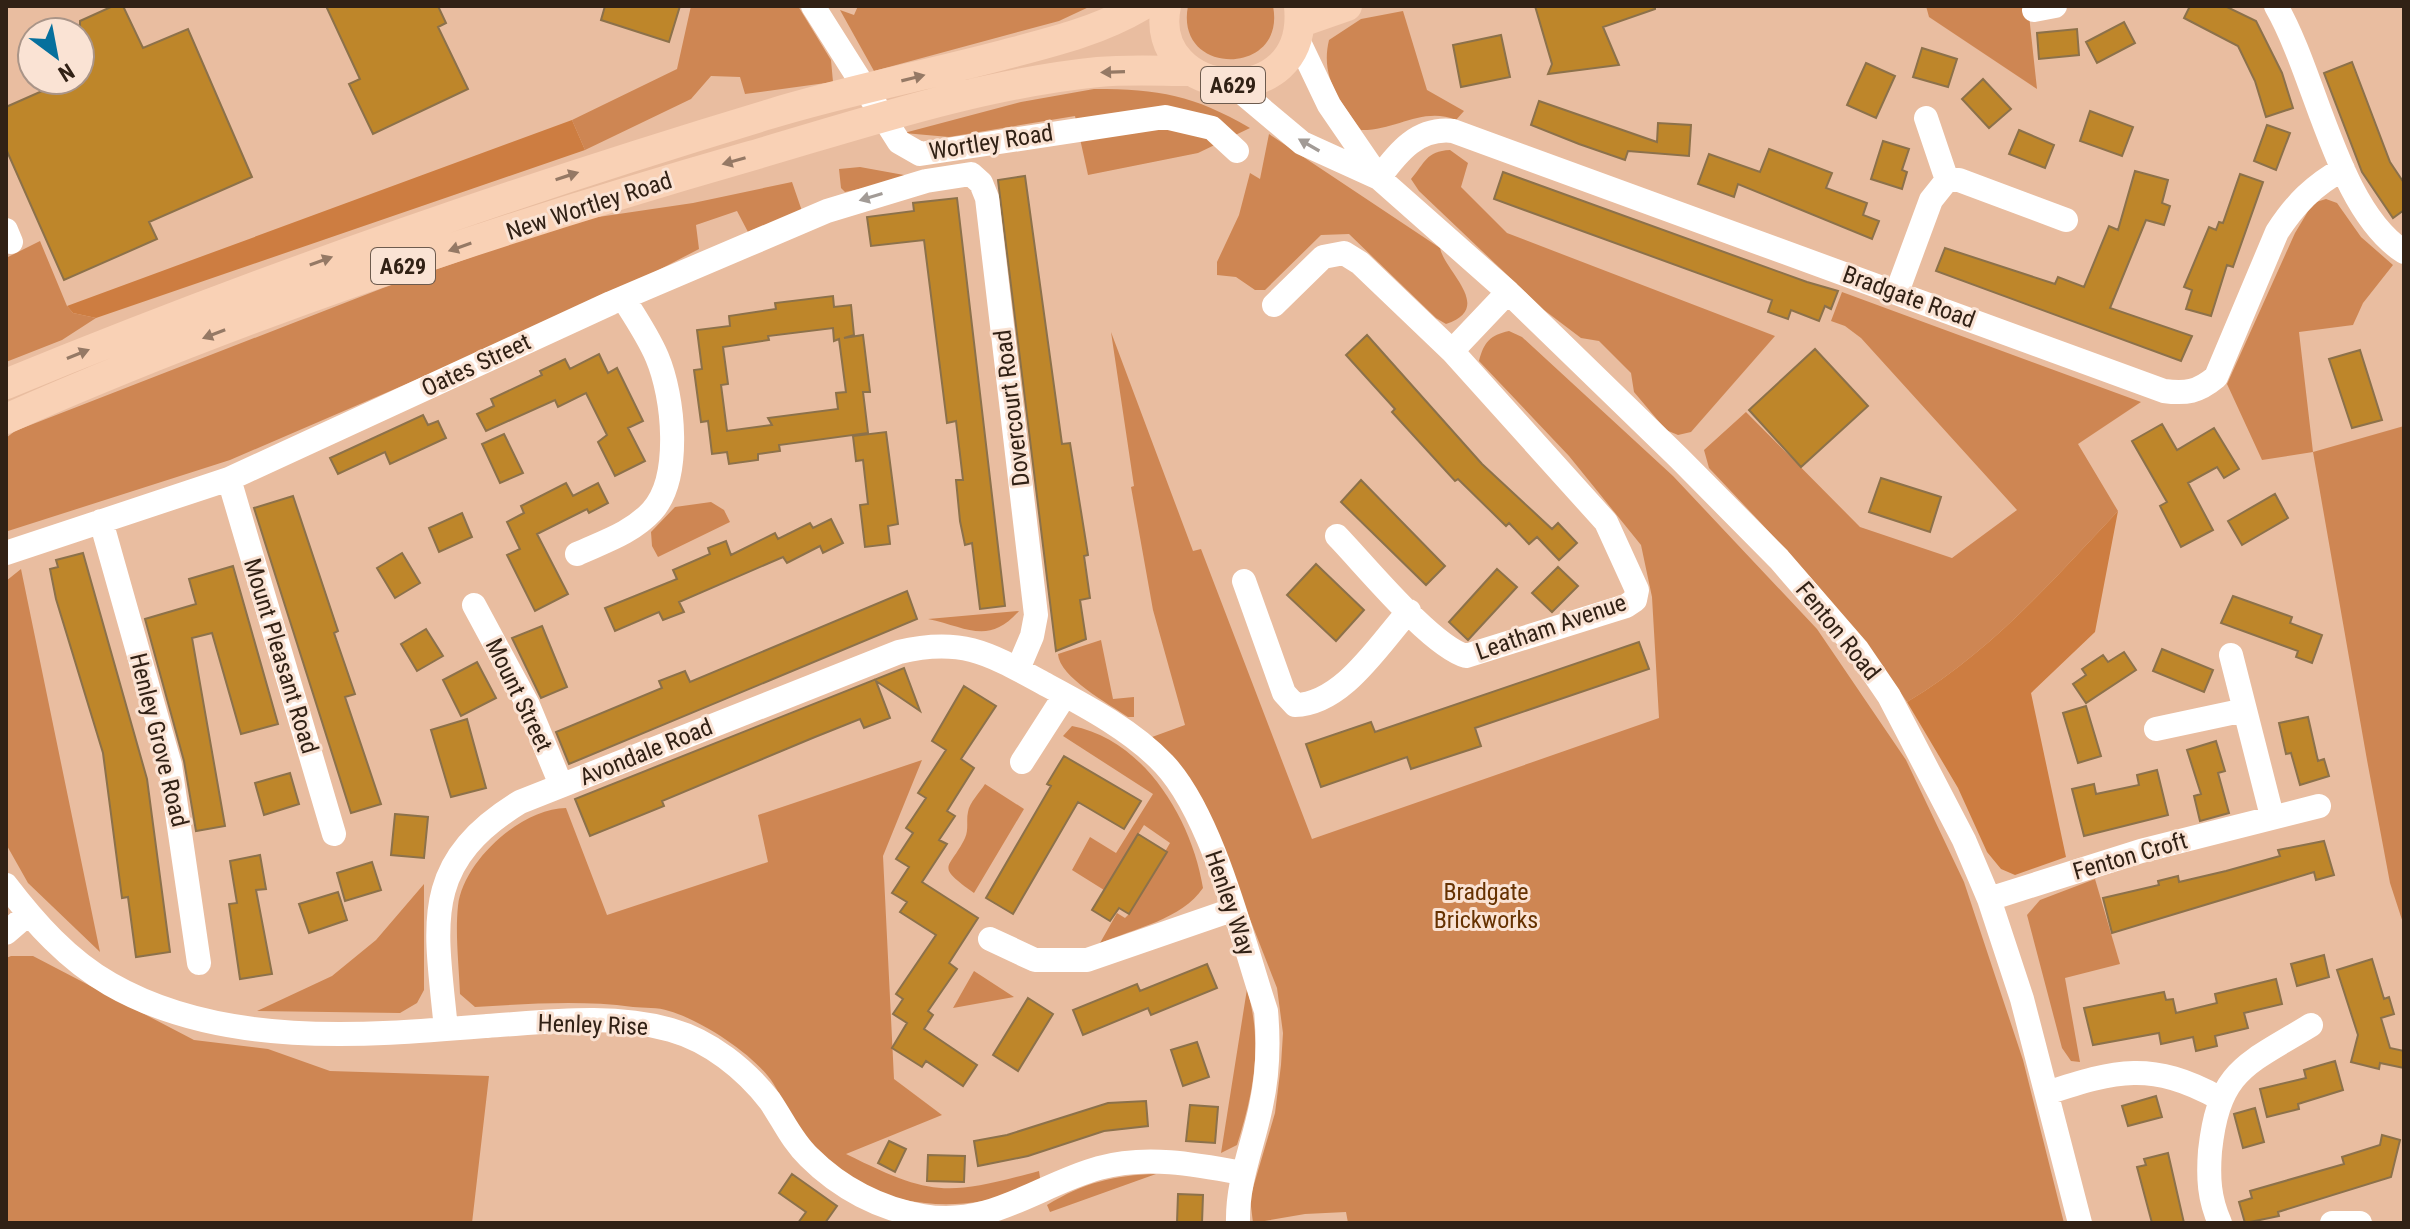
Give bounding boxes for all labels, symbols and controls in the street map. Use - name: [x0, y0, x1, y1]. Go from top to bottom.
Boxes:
- north arrow: [16, 16, 96, 96]
- text: N: [54, 58, 79, 87]
- one-way arrow: [1100, 66, 1125, 78]
- road number: A629: [1201, 67, 1265, 103]
- one-way arrow: [901, 71, 926, 83]
- street label: Wortley Road: [927, 118, 1055, 166]
- one-way arrow: [1298, 138, 1320, 152]
- one-way arrow: [722, 155, 747, 167]
- street label: New Wortley Road: [503, 166, 675, 246]
- one-way arrow: [555, 169, 579, 182]
- one-way arrow: [858, 191, 882, 204]
- one-way arrow: [447, 242, 471, 254]
- road number: A629: [371, 248, 435, 284]
- one-way arrow: [309, 254, 333, 267]
- street label: Bradgate Road: [1839, 260, 1979, 334]
- one-way arrow: [202, 328, 226, 341]
- street label: Oates Street: [417, 328, 535, 402]
- street label: Dovercourt Road: [989, 328, 1035, 488]
- one-way arrow: [66, 347, 90, 360]
- street label: Mount Pleasant Road: [238, 555, 324, 757]
- street label: Fenton Road: [1790, 576, 1886, 686]
- street label: Leatham Avenue: [1472, 588, 1630, 666]
- street label: Mount Street: [480, 634, 558, 756]
- street label: Henley Grove Road: [124, 650, 194, 830]
- street label: Avondale Road: [575, 713, 717, 791]
- street label: Fenton Croft: [2070, 826, 2190, 886]
- street label: Henley Way: [1199, 847, 1261, 959]
- park label: Bradgate Brickworks: [1434, 878, 1538, 934]
- street label: Henley Rise: [537, 1009, 649, 1041]

